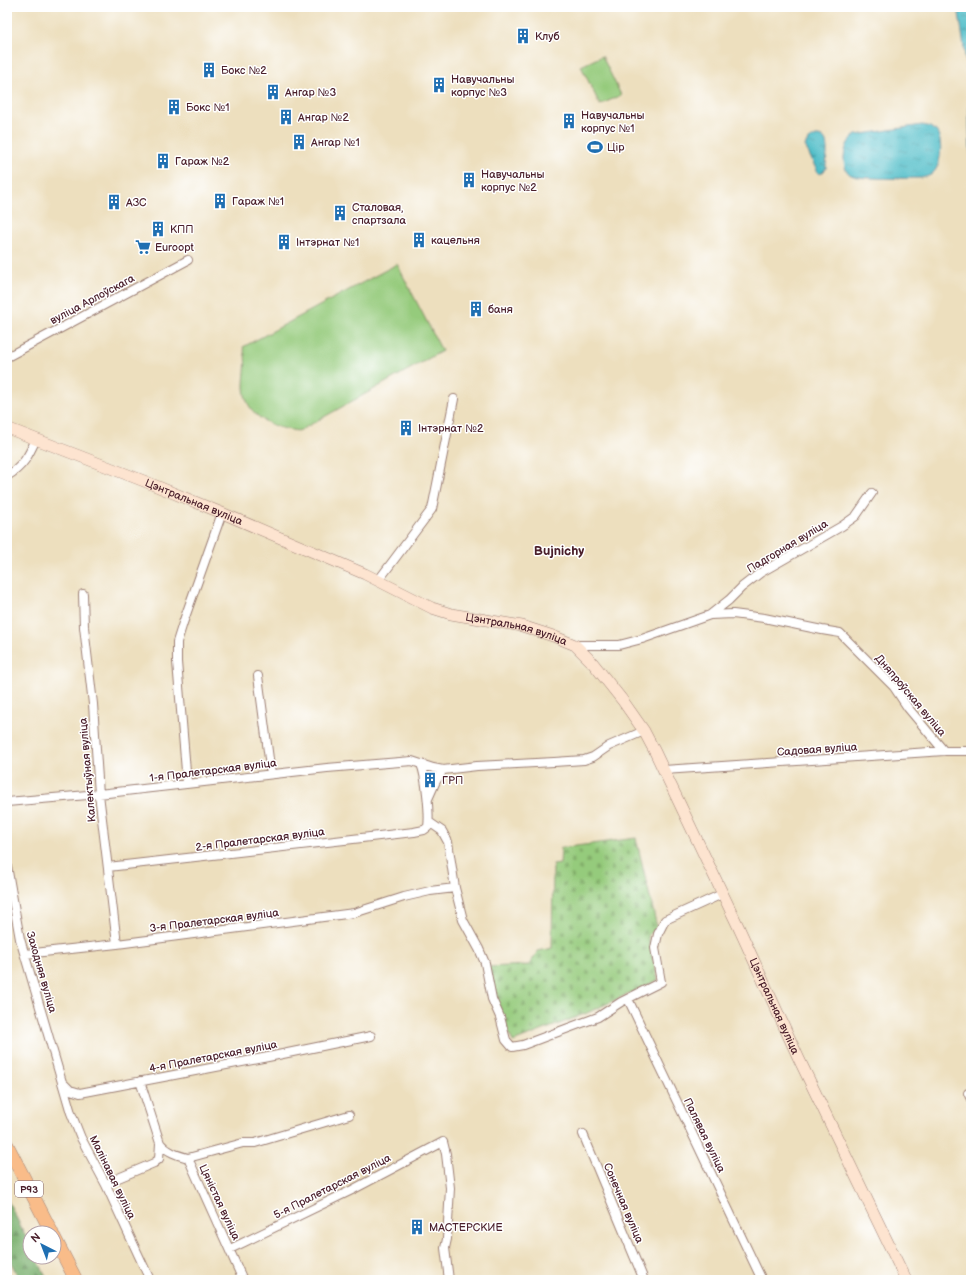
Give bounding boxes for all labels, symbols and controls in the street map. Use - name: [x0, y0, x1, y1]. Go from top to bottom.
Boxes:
- building icon: Клуб: [514, 27, 532, 45]
- place label: Клуб: [535, 30, 559, 43]
- building icon: Бокс №2: [200, 61, 218, 79]
- place label: Бокс №2: [221, 64, 267, 77]
- place label: Навучальны корпус №3: [451, 73, 515, 99]
- building icon: Навучальны корпус №3: [430, 76, 448, 94]
- building icon: Ангар №3: [264, 83, 282, 101]
- place label: Ангар №3: [284, 86, 336, 99]
- building icon: Бокс №1: [165, 98, 183, 116]
- place label: Бокс №1: [186, 101, 229, 114]
- building icon: Ангар №2: [277, 108, 295, 126]
- place label: Навучальны корпус №1: [581, 109, 645, 135]
- place label: Ангар №2: [297, 111, 349, 124]
- building icon: Навучальны корпус №1: [560, 112, 578, 130]
- building icon: Ангар №1: [290, 133, 308, 151]
- place label: Ангар №1: [310, 136, 360, 149]
- sports icon: Цір: [586, 138, 604, 156]
- place label: Цір: [607, 141, 625, 154]
- building icon: Гараж №2: [154, 152, 172, 170]
- place label: Гараж №2: [175, 155, 230, 168]
- place label: Навучальны корпус №2: [481, 168, 545, 194]
- building icon: Навучальны корпус №2: [460, 171, 478, 189]
- building icon: Гараж №1: [211, 192, 229, 210]
- building icon: АЗС: [105, 193, 123, 211]
- place label: Гараж №1: [232, 195, 284, 208]
- place label: АЗС: [125, 196, 147, 209]
- place label: Сталовая, спартзала: [352, 201, 406, 227]
- building icon: Сталовая, спартзала: [331, 204, 349, 222]
- building icon: КПП: [149, 220, 167, 238]
- place label: КПП: [170, 223, 194, 236]
- building icon: кацельня: [410, 231, 428, 249]
- building icon: Інтэрнат №1: [275, 233, 293, 251]
- place label: кацельня: [431, 234, 480, 247]
- place label: Інтэрнат №1: [296, 236, 359, 249]
- supermarket icon: Euroopt: [134, 238, 152, 256]
- place label: Euroopt: [155, 241, 195, 254]
- street label: вуліца Арлоўскага: [48, 271, 137, 327]
- building icon: баня: [467, 300, 485, 318]
- place label: баня: [488, 303, 513, 316]
- building icon: Інтэрнат №2: [397, 419, 415, 437]
- place label: Інтэрнат №2: [418, 422, 484, 435]
- street label: Цэнтральная вуліца: [143, 476, 245, 528]
- street label: Падгорная вуліца: [744, 517, 830, 576]
- district label: Bujnichy: [534, 543, 584, 559]
- street label: Цэнтральная вуліца: [465, 611, 570, 648]
- street label: Дняпроўская вуліца: [873, 652, 949, 739]
- street label: Калектыўная вуліца: [76, 717, 99, 823]
- street label: Садовая вуліца: [776, 740, 858, 759]
- street label: 1-я Пралетарская вуліца: [149, 756, 278, 785]
- building icon: ГРП: [421, 771, 439, 789]
- place label: ГРП: [442, 774, 463, 787]
- street label: 2-я Пралетарская вуліца: [195, 825, 326, 854]
- street label: 3-я Пралетарская вуліца: [149, 906, 280, 935]
- street label: Заходняя вуліца: [24, 930, 59, 1015]
- street label: Цэнтральная вуліца: [747, 956, 802, 1057]
- street label: 4-я Пралетарская вуліца: [148, 1038, 279, 1075]
- street label: Палявая вуліца: [681, 1096, 728, 1175]
- street label: Малінавая вуліца: [87, 1133, 139, 1222]
- street label: 5-я Пралетарская вуліца: [271, 1151, 393, 1222]
- street label: Сонечная вуліца: [601, 1161, 646, 1246]
- street label: Цяністая вуліца: [196, 1162, 243, 1243]
- road number: Р93: [15, 1181, 43, 1197]
- building icon: МАСТЕРСКИЕ: [408, 1218, 426, 1236]
- place label: МАСТЕРСКИЕ: [429, 1221, 503, 1234]
- north arrow: [22, 1225, 62, 1265]
- text: N: [28, 1230, 43, 1246]

